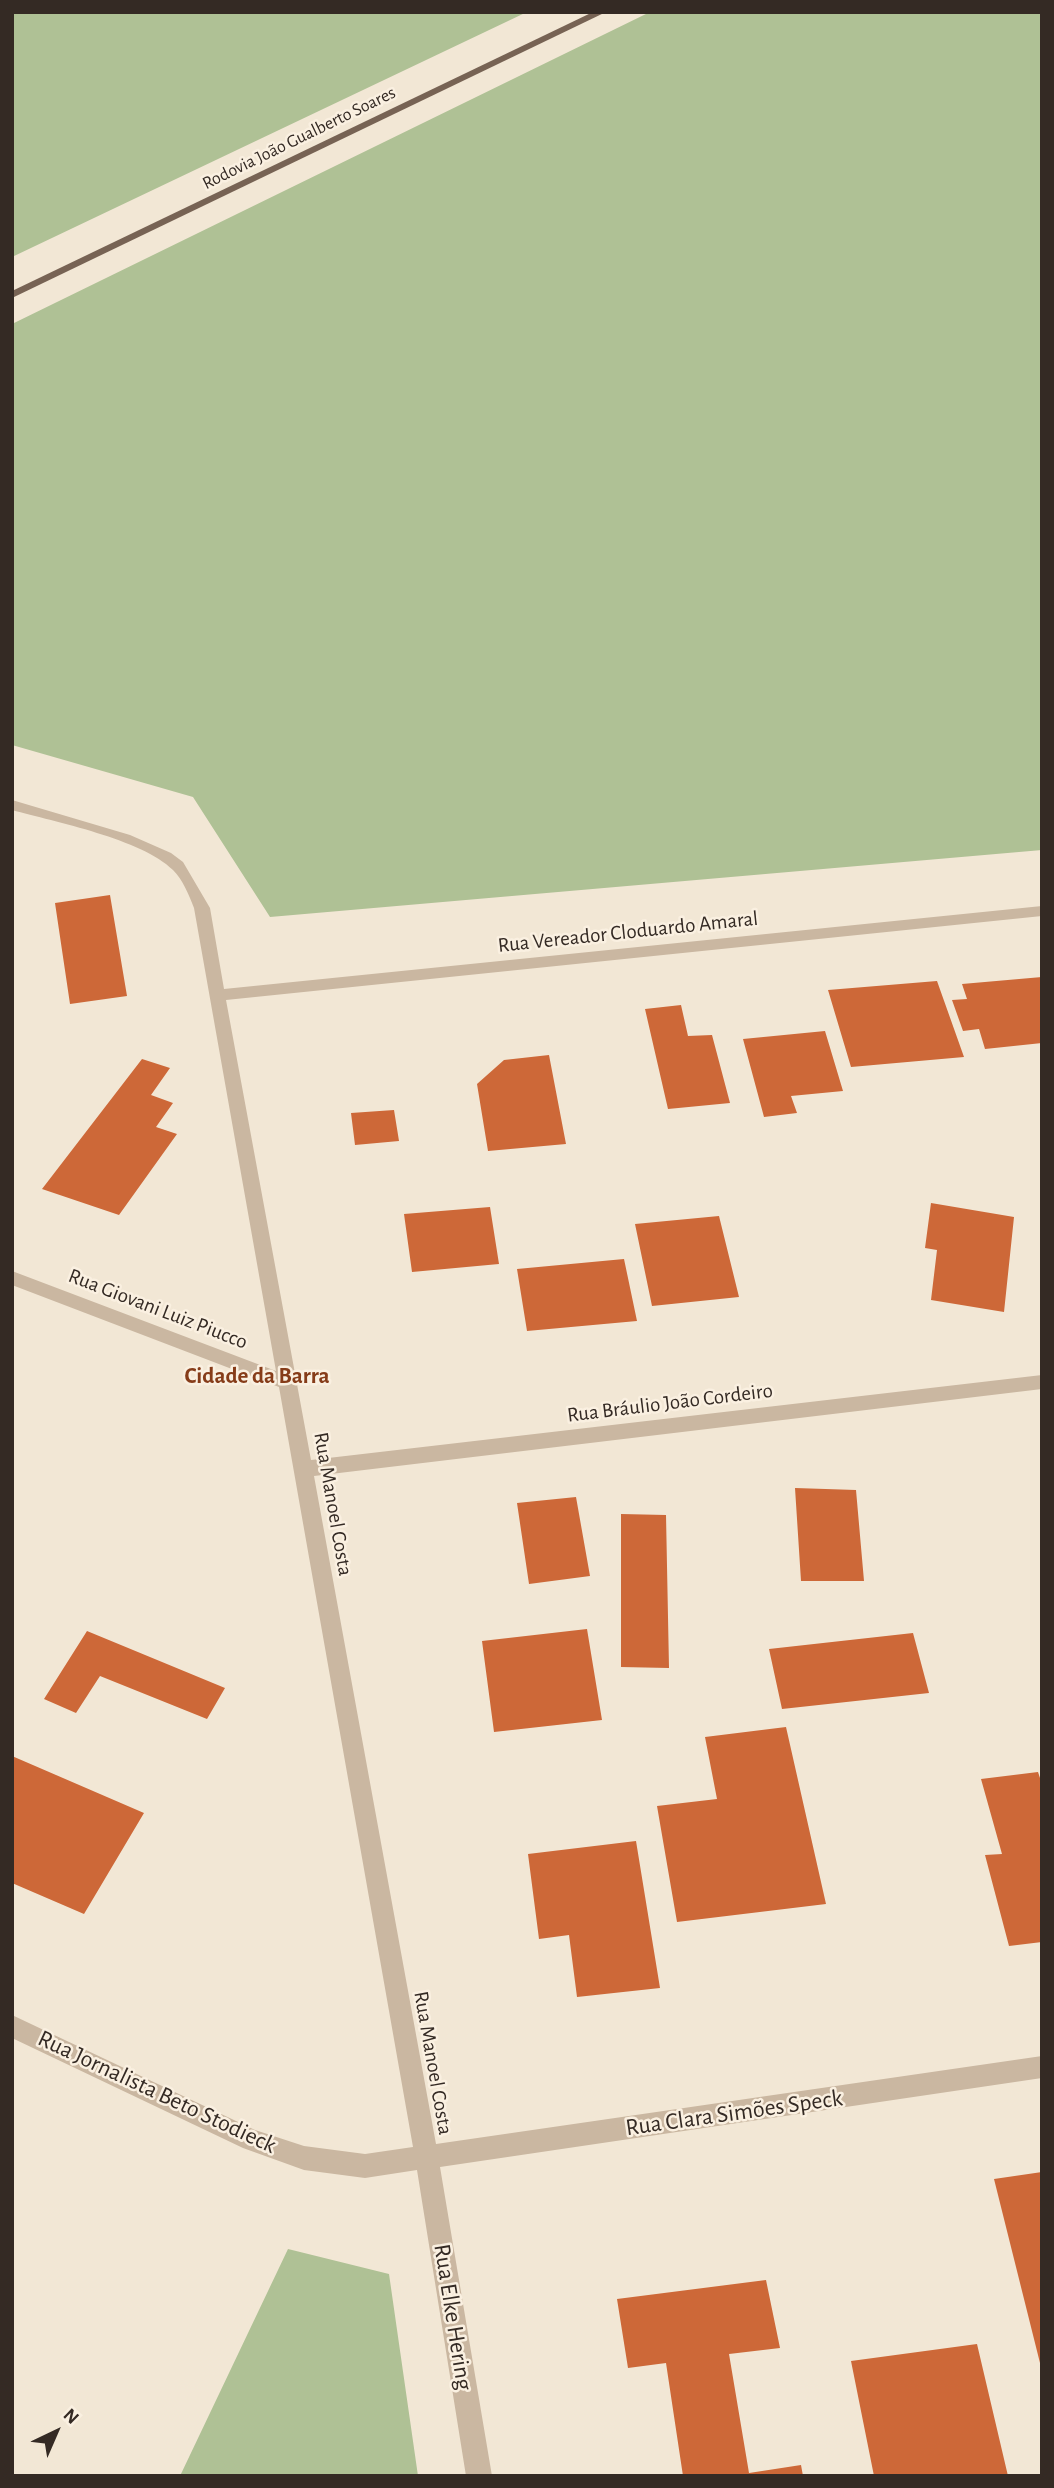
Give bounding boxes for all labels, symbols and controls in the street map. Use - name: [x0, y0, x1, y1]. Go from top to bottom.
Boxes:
- street label: Rodovia João Gualberto Soares: [199, 82, 399, 194]
- street label: Rua Vereador Cloduardo Amaral: [497, 906, 759, 958]
- street label: Rua Giovani Luiz Piucco: [65, 1263, 251, 1355]
- district label: Cidade da Barra: [184, 1362, 330, 1390]
- street label: Rua Bráulio João Cordeiro: [566, 1378, 774, 1428]
- street label: Rua Manoel Costa: [308, 1430, 358, 1578]
- street label: Rua Manoel Costa: [408, 1989, 458, 2137]
- street label: Rua Jornalista Beto Stodieck: [33, 2024, 281, 2160]
- street label: Rua Clara Simões Speck: [624, 2084, 844, 2142]
- street label: Rua Elke Hering: [427, 2242, 479, 2392]
- north arrow: [21, 2397, 91, 2467]
- text: N: [60, 2405, 82, 2428]

